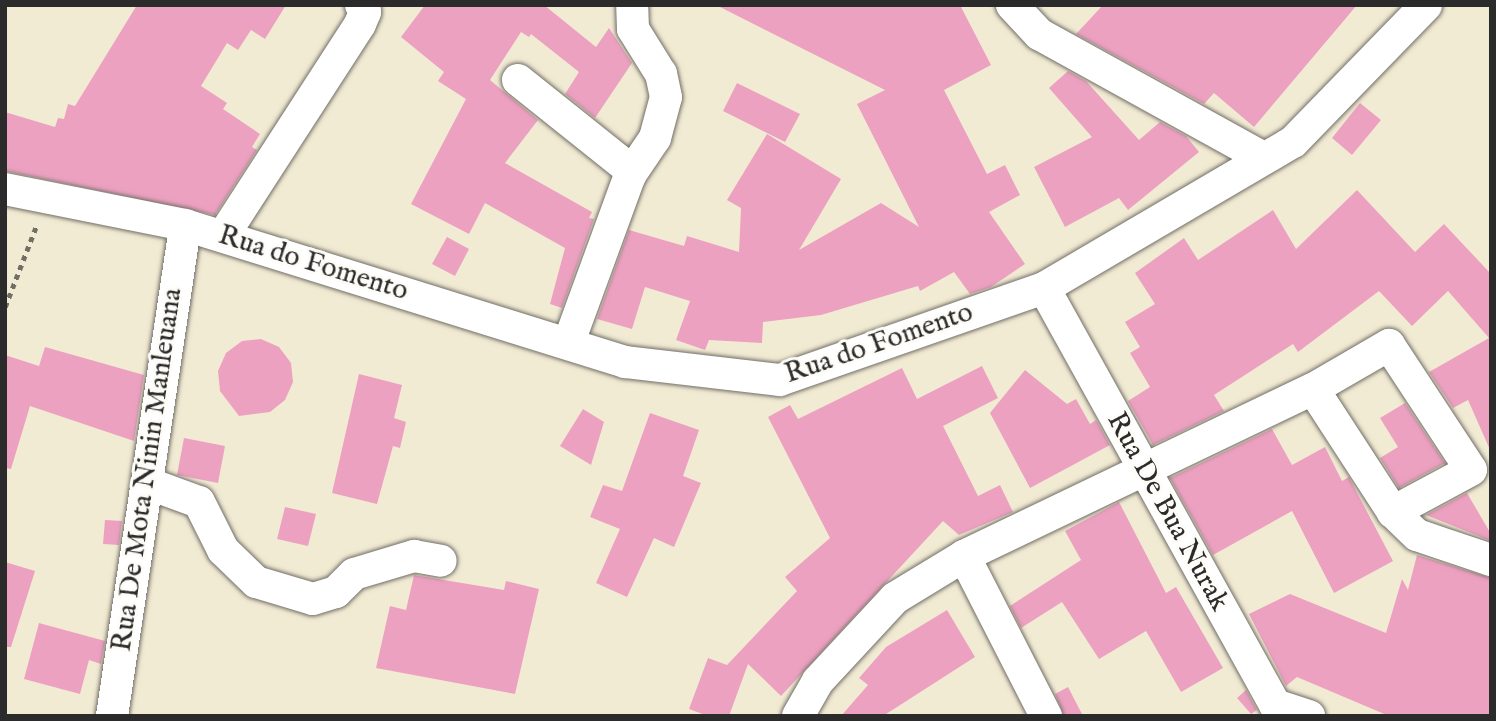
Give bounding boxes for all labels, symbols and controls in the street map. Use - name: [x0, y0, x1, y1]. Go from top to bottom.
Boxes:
- street label: Rua do Fomento: [214, 219, 412, 309]
- street label: Rua De Mota Ninin Manleuana: [106, 286, 190, 654]
- street label: Rua do Fomento: [781, 296, 977, 392]
- street label: Rua De Bua Nurak: [1099, 407, 1235, 617]

